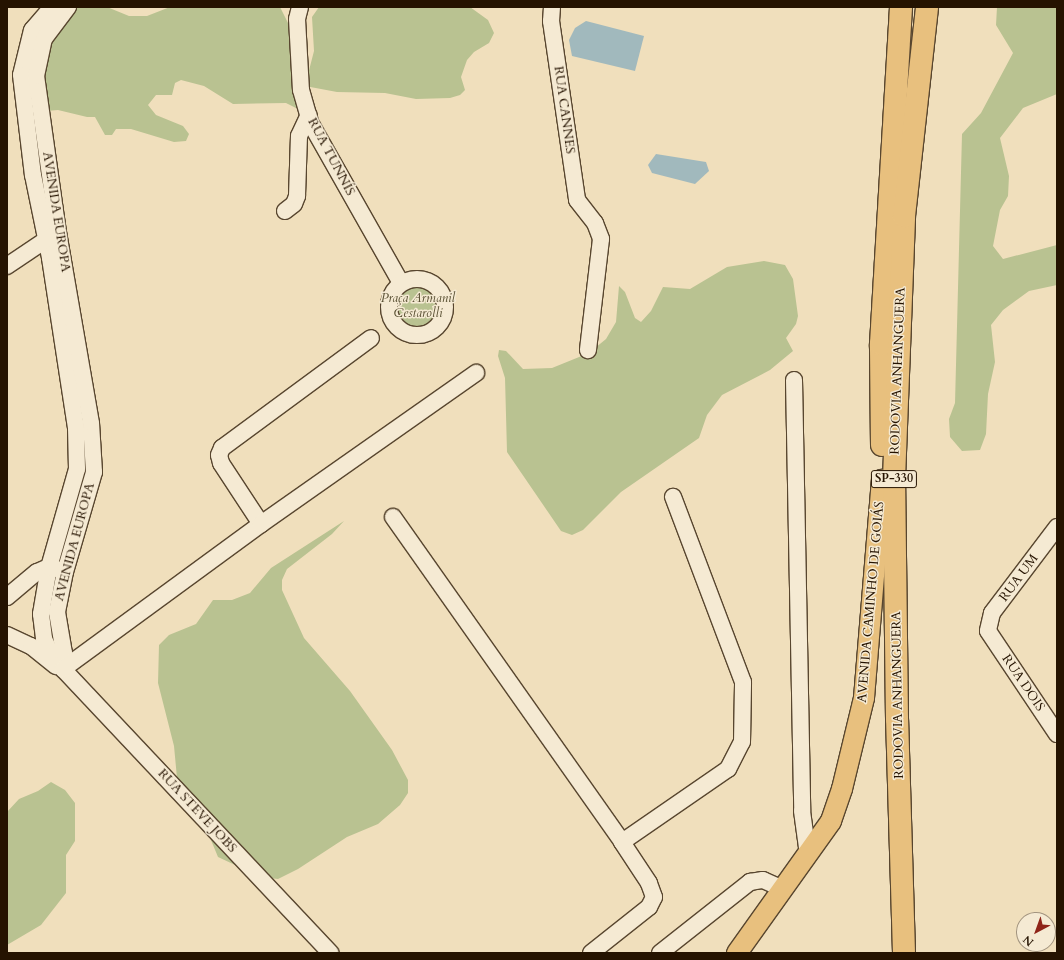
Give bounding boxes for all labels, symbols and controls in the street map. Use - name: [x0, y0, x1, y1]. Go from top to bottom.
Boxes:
- street label: RUA CANNES: [550, 65, 578, 155]
- street label: RUA TUNNÍS: [304, 116, 358, 198]
- street label: AVENIDA EUROPA: [39, 151, 73, 273]
- street label: RODOVIA ANHANGUERA: [887, 287, 909, 455]
- park label: Praça Armanil Cestarolli: [381, 291, 455, 322]
- road number: SP-330: [870, 469, 918, 489]
- street label: AVENIDA EUROPA: [52, 481, 98, 603]
- street label: AVENIDA CAMINHO DE GOIÁS: [854, 501, 888, 703]
- street label: RUA UM: [996, 551, 1042, 605]
- street label: RODOVIA ANHANGUERA: [889, 611, 907, 779]
- street label: RUA DOIS: [998, 652, 1048, 714]
- street label: RUA STEVE JOBS: [154, 766, 240, 856]
- north arrow: [1016, 912, 1056, 952]
- text: N: [1020, 932, 1037, 949]

